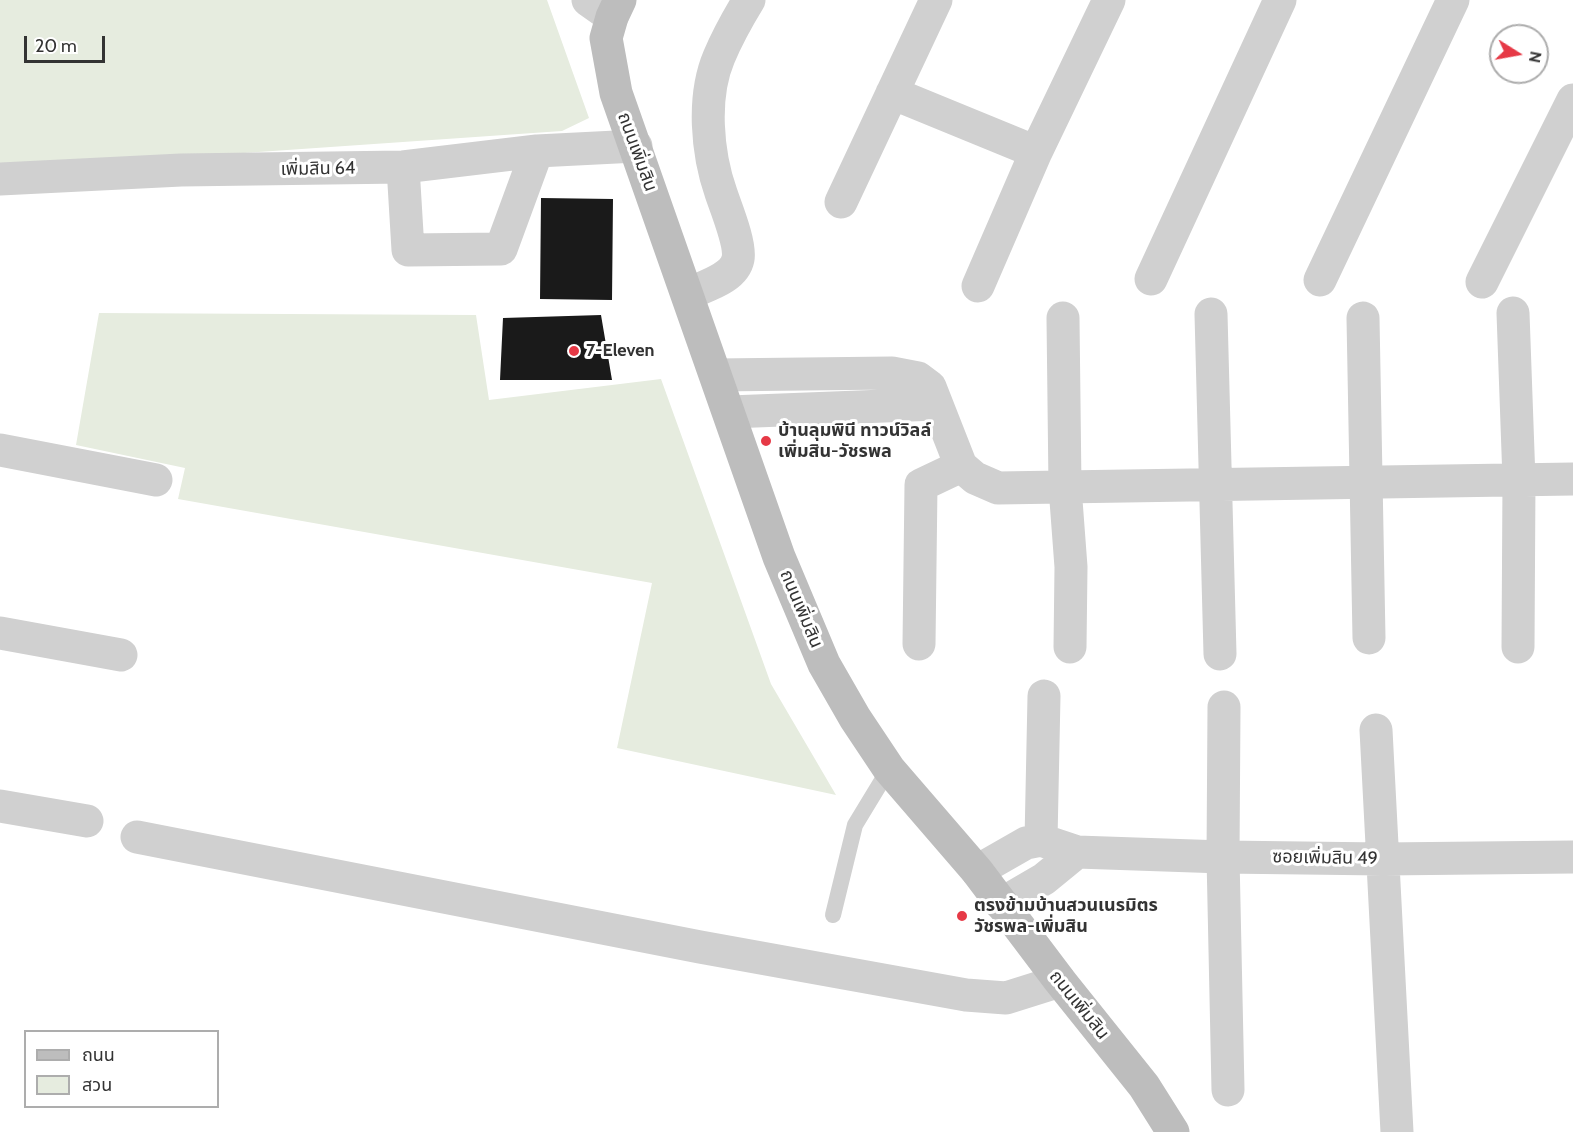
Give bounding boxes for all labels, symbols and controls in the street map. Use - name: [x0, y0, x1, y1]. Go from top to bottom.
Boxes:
- scale bar: [27, 24, 108, 62]
- north arrow: [1489, 24, 1549, 84]
- text: 20 m: [35, 35, 77, 57]
- text: N: [1525, 50, 1546, 65]
- street label: ถนนเพิ่มสิน: [613, 109, 661, 195]
- street label: เพิ่มสิน 64: [281, 158, 355, 180]
- place label: 7-Eleven: [586, 340, 654, 362]
- marker: 7-Eleven: [567, 344, 581, 358]
- place label: บ้านลุมพินี ทาวน์วิลล์ เพิ่มสิน-วัชรพล: [778, 420, 931, 462]
- marker: บ้านลุมพินี ทาวน์วิลล์ เพิ่มสิน-วัชรพล: [759, 434, 773, 448]
- street label: ถนนเพิ่มสิน: [775, 567, 827, 651]
- street label: ซอยเพิ่มสิน 49: [1272, 846, 1378, 870]
- place label: ตรงข้ามบ้านสวนเนรมิตร วัชรพล-เพิ่มสิน: [974, 895, 1158, 938]
- marker: ตรงข้ามบ้านสวนเนรมิตร วัชรพล-เพิ่มสิน: [955, 909, 969, 923]
- street label: ถนนเพิ่มสิน: [1045, 966, 1113, 1044]
- legend: [24, 1030, 219, 1108]
- text: ถนน: [82, 1044, 115, 1066]
- text: สวน: [82, 1074, 112, 1096]

